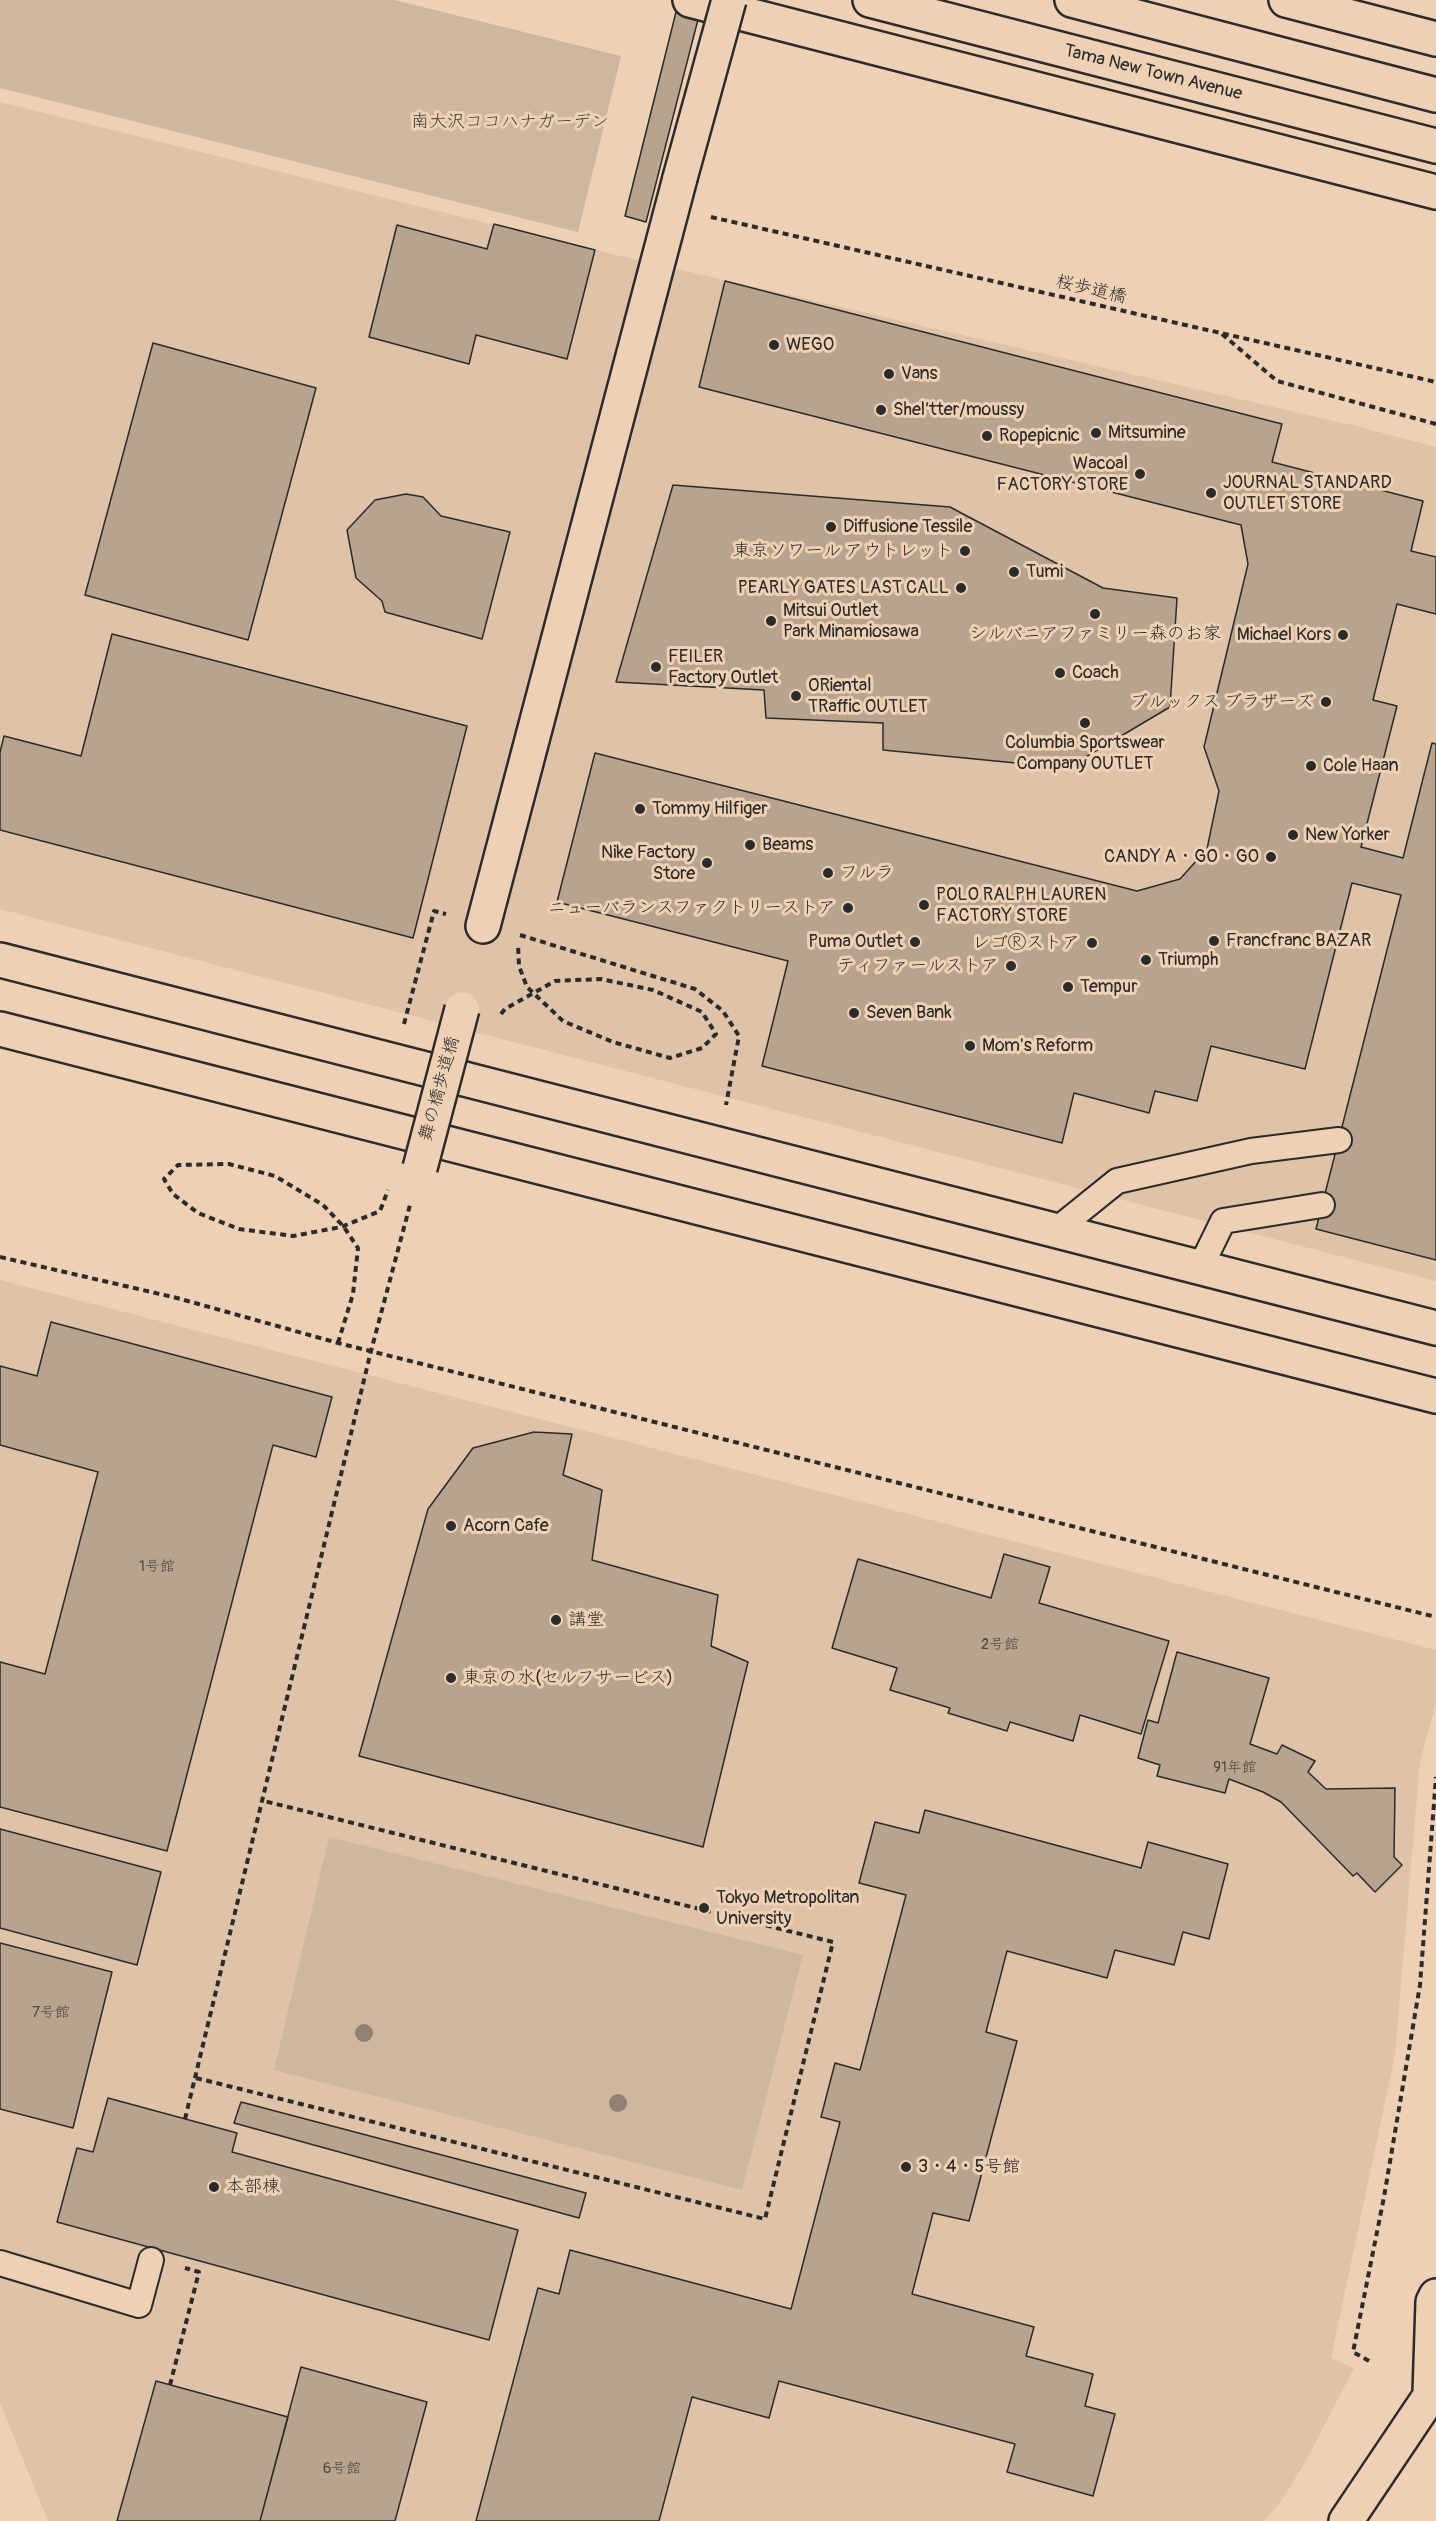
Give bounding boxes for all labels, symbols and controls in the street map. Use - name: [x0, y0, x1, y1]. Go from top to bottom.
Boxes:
- street label: Tama New Town Avenue: [1062, 40, 1244, 106]
- park label: 南大沢ココハナガーデン: [411, 111, 609, 133]
- street label: 桜歩道橋: [1053, 271, 1129, 309]
- place label: WEGO: [786, 334, 834, 356]
- marker: WEGO: [767, 338, 781, 352]
- place label: Vans: [901, 363, 937, 385]
- marker: Vans: [882, 367, 896, 381]
- place label: Shel’tter/moussy: [893, 399, 1024, 421]
- marker: Shel’tter/moussy: [874, 403, 888, 417]
- place label: Mitsumine: [1108, 422, 1186, 444]
- place label: Ropepicnic: [999, 425, 1080, 447]
- marker: Mitsumine: [1089, 426, 1103, 440]
- marker: Ropepicnic: [980, 429, 994, 443]
- place label: Wacoal FACTORY STORE: [996, 453, 1128, 496]
- marker: Wacoal FACTORY STORE: [1133, 467, 1147, 481]
- place label: JOURNAL STANDARD OUTLET STORE: [1223, 472, 1392, 514]
- marker: JOURNAL STANDARD OUTLET STORE: [1204, 486, 1218, 500]
- place label: Diffusione Tessile: [843, 516, 972, 538]
- marker: Diffusione Tessile: [824, 520, 838, 534]
- place label: 東京ソワール アウトレット: [733, 540, 953, 562]
- marker: 東京ソワール アウトレット: [958, 544, 972, 558]
- place label: Tumi: [1026, 561, 1063, 583]
- marker: Tumi: [1007, 565, 1021, 579]
- place label: PEARLY GATES LAST CALL: [738, 577, 949, 599]
- marker: PEARLY GATES LAST CALL: [954, 581, 968, 595]
- place label: Mitsui Outlet Park Minamiosawa: [783, 600, 919, 642]
- marker: シルバニアファミリー森のお家: [1088, 607, 1102, 621]
- marker: Mitsui Outlet Park Minamiosawa: [764, 614, 778, 628]
- place label: シルバニアファミリー森のお家: [969, 623, 1221, 645]
- place label: Michael Kors: [1237, 624, 1331, 646]
- marker: Michael Kors: [1336, 628, 1350, 642]
- place label: FEILER Factory Outlet: [668, 646, 778, 688]
- marker: FEILER Factory Outlet: [649, 660, 663, 674]
- place label: Coach: [1072, 662, 1119, 684]
- marker: Coach: [1053, 666, 1067, 680]
- place label: ORiental TRaffic OUTLET: [808, 675, 928, 718]
- marker: ORiental TRaffic OUTLET: [789, 689, 803, 703]
- place label: ブルックス ブラザーズ: [1130, 691, 1314, 713]
- marker: ブルックス ブラザーズ: [1319, 695, 1333, 709]
- marker: Columbia Sportswear Company OUTLET: [1078, 716, 1092, 730]
- place label: Columbia Sportswear Company OUTLET: [1005, 732, 1165, 774]
- place label: Cole Haan: [1323, 755, 1399, 777]
- marker: Cole Haan: [1304, 759, 1318, 773]
- place label: Tommy Hilfiger: [652, 798, 768, 820]
- marker: Tommy Hilfiger: [633, 802, 647, 816]
- place label: New Yorker: [1305, 824, 1390, 846]
- marker: New Yorker: [1286, 828, 1300, 842]
- place label: Beams: [762, 834, 813, 856]
- marker: Beams: [743, 838, 757, 852]
- place label: Nike Factory Store: [601, 842, 695, 884]
- place label: CANDY A・GO・GO: [1104, 846, 1259, 868]
- marker: CANDY A・GO・GO: [1264, 850, 1278, 864]
- marker: Nike Factory Store: [700, 856, 714, 870]
- place label: フルラ: [840, 862, 894, 884]
- marker: フルラ: [821, 866, 835, 880]
- place label: POLO RALPH LAUREN FACTORY STORE: [936, 884, 1106, 926]
- place label: ニューバランスファクトリーストア: [548, 897, 836, 919]
- marker: POLO RALPH LAUREN FACTORY STORE: [917, 898, 931, 912]
- marker: ニューバランスファクトリーストア: [841, 901, 855, 915]
- place label: Francfranc BAZAR: [1226, 930, 1371, 952]
- place label: Puma Outlet: [808, 931, 903, 953]
- place label: レゴⓇストア: [972, 932, 1080, 954]
- marker: Francfranc BAZAR: [1207, 934, 1221, 948]
- marker: Puma Outlet: [908, 935, 922, 949]
- marker: レゴⓇストア: [1085, 936, 1099, 950]
- place label: Triumph: [1158, 949, 1219, 971]
- marker: Triumph: [1139, 953, 1153, 967]
- place label: ティファールストア: [837, 955, 999, 977]
- marker: ティファールストア: [1004, 959, 1018, 973]
- place label: Tempur: [1080, 976, 1138, 998]
- marker: Tempur: [1061, 980, 1075, 994]
- place label: Seven Bank: [866, 1002, 952, 1024]
- marker: Seven Bank: [847, 1006, 861, 1020]
- street label: 舞の橋歩道橋: [416, 1034, 464, 1144]
- place label: Mom's Reform: [982, 1035, 1093, 1057]
- marker: Mom's Reform: [963, 1039, 977, 1053]
- place label: Acorn Cafe: [463, 1515, 549, 1537]
- marker: Acorn Cafe: [444, 1519, 458, 1533]
- house number: 1号館: [139, 1558, 175, 1576]
- place label: 講堂: [568, 1609, 604, 1631]
- marker: 講堂: [549, 1613, 563, 1627]
- house number: 2号館: [981, 1636, 1019, 1654]
- place label: 東京の水(セルフサービス): [463, 1667, 673, 1689]
- marker: 東京の水(セルフサービス): [444, 1671, 458, 1685]
- house number: 91年館: [1213, 1759, 1257, 1777]
- place label: Tokyo Metropolitan University: [716, 1887, 860, 1930]
- marker: Tokyo Metropolitan University: [697, 1901, 711, 1915]
- house number: 7号館: [32, 2004, 70, 2022]
- place label: 3・4・5号館: [918, 2156, 1020, 2178]
- marker: 3・4・5号館: [899, 2160, 913, 2174]
- place label: 本部棟: [226, 2176, 280, 2198]
- marker: 本部棟: [207, 2180, 221, 2194]
- house number: 6号館: [323, 2460, 361, 2478]

